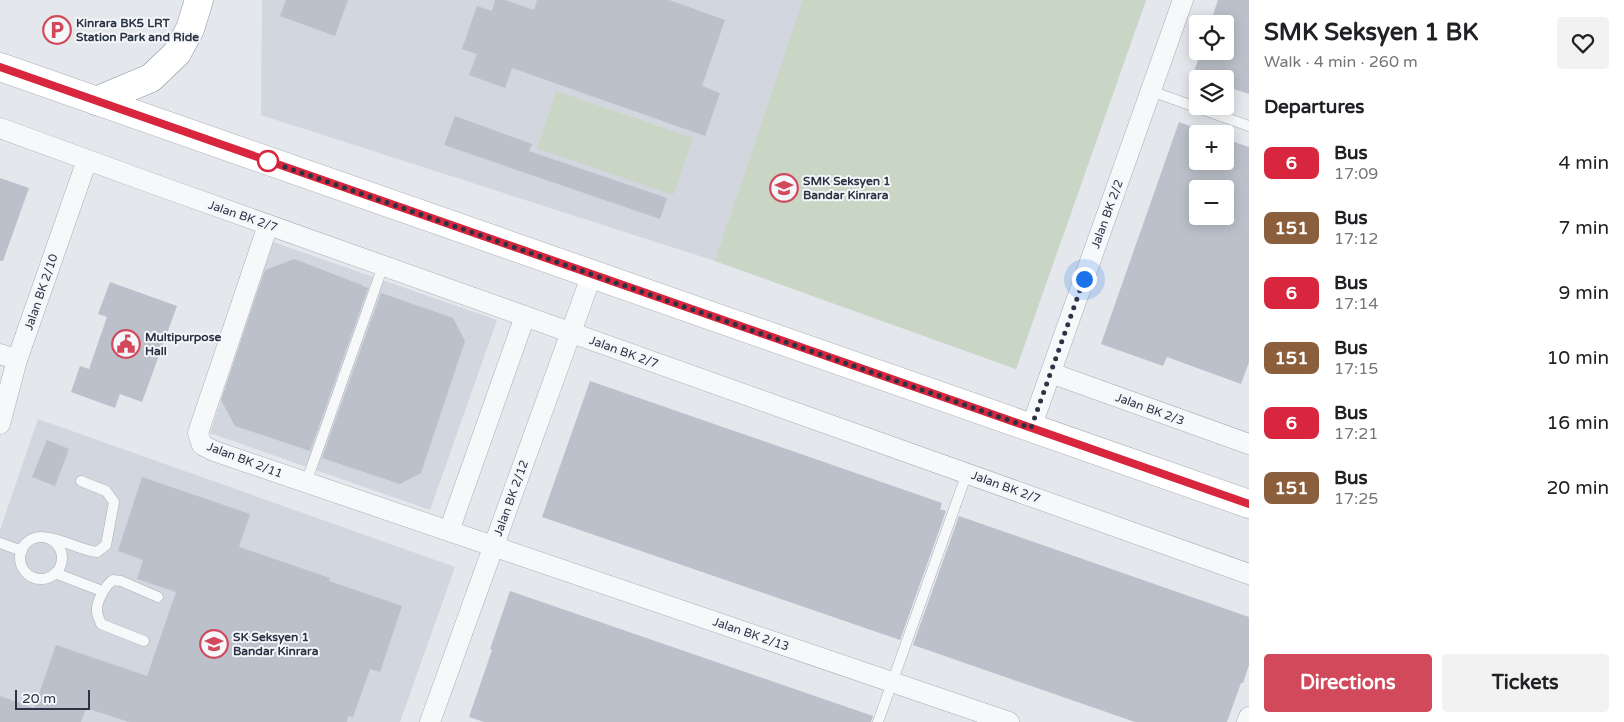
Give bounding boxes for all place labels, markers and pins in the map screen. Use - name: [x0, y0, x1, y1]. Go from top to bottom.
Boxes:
- parking icon: Kinrara BK5 LRT Station Park and Ride: [42, 15, 72, 45]
- place label: Kinrara BK5 LRT Station Park and Ride: [76, 16, 199, 44]
- unlabelled marker: [257, 150, 279, 172]
- school or university icon: SMK Seksyen 1 Bandar Kinrara: [769, 173, 799, 203]
- place label: SMK Seksyen 1 Bandar Kinrara: [803, 174, 891, 202]
- public building icon: Multipurpose Hall: [111, 329, 141, 359]
- place label: Multipurpose Hall: [145, 330, 221, 358]
- school or university icon: SK Seksyen 1 Bandar Kinrara: [199, 629, 229, 659]
- place label: SK Seksyen 1 Bandar Kinrara: [233, 630, 319, 658]

